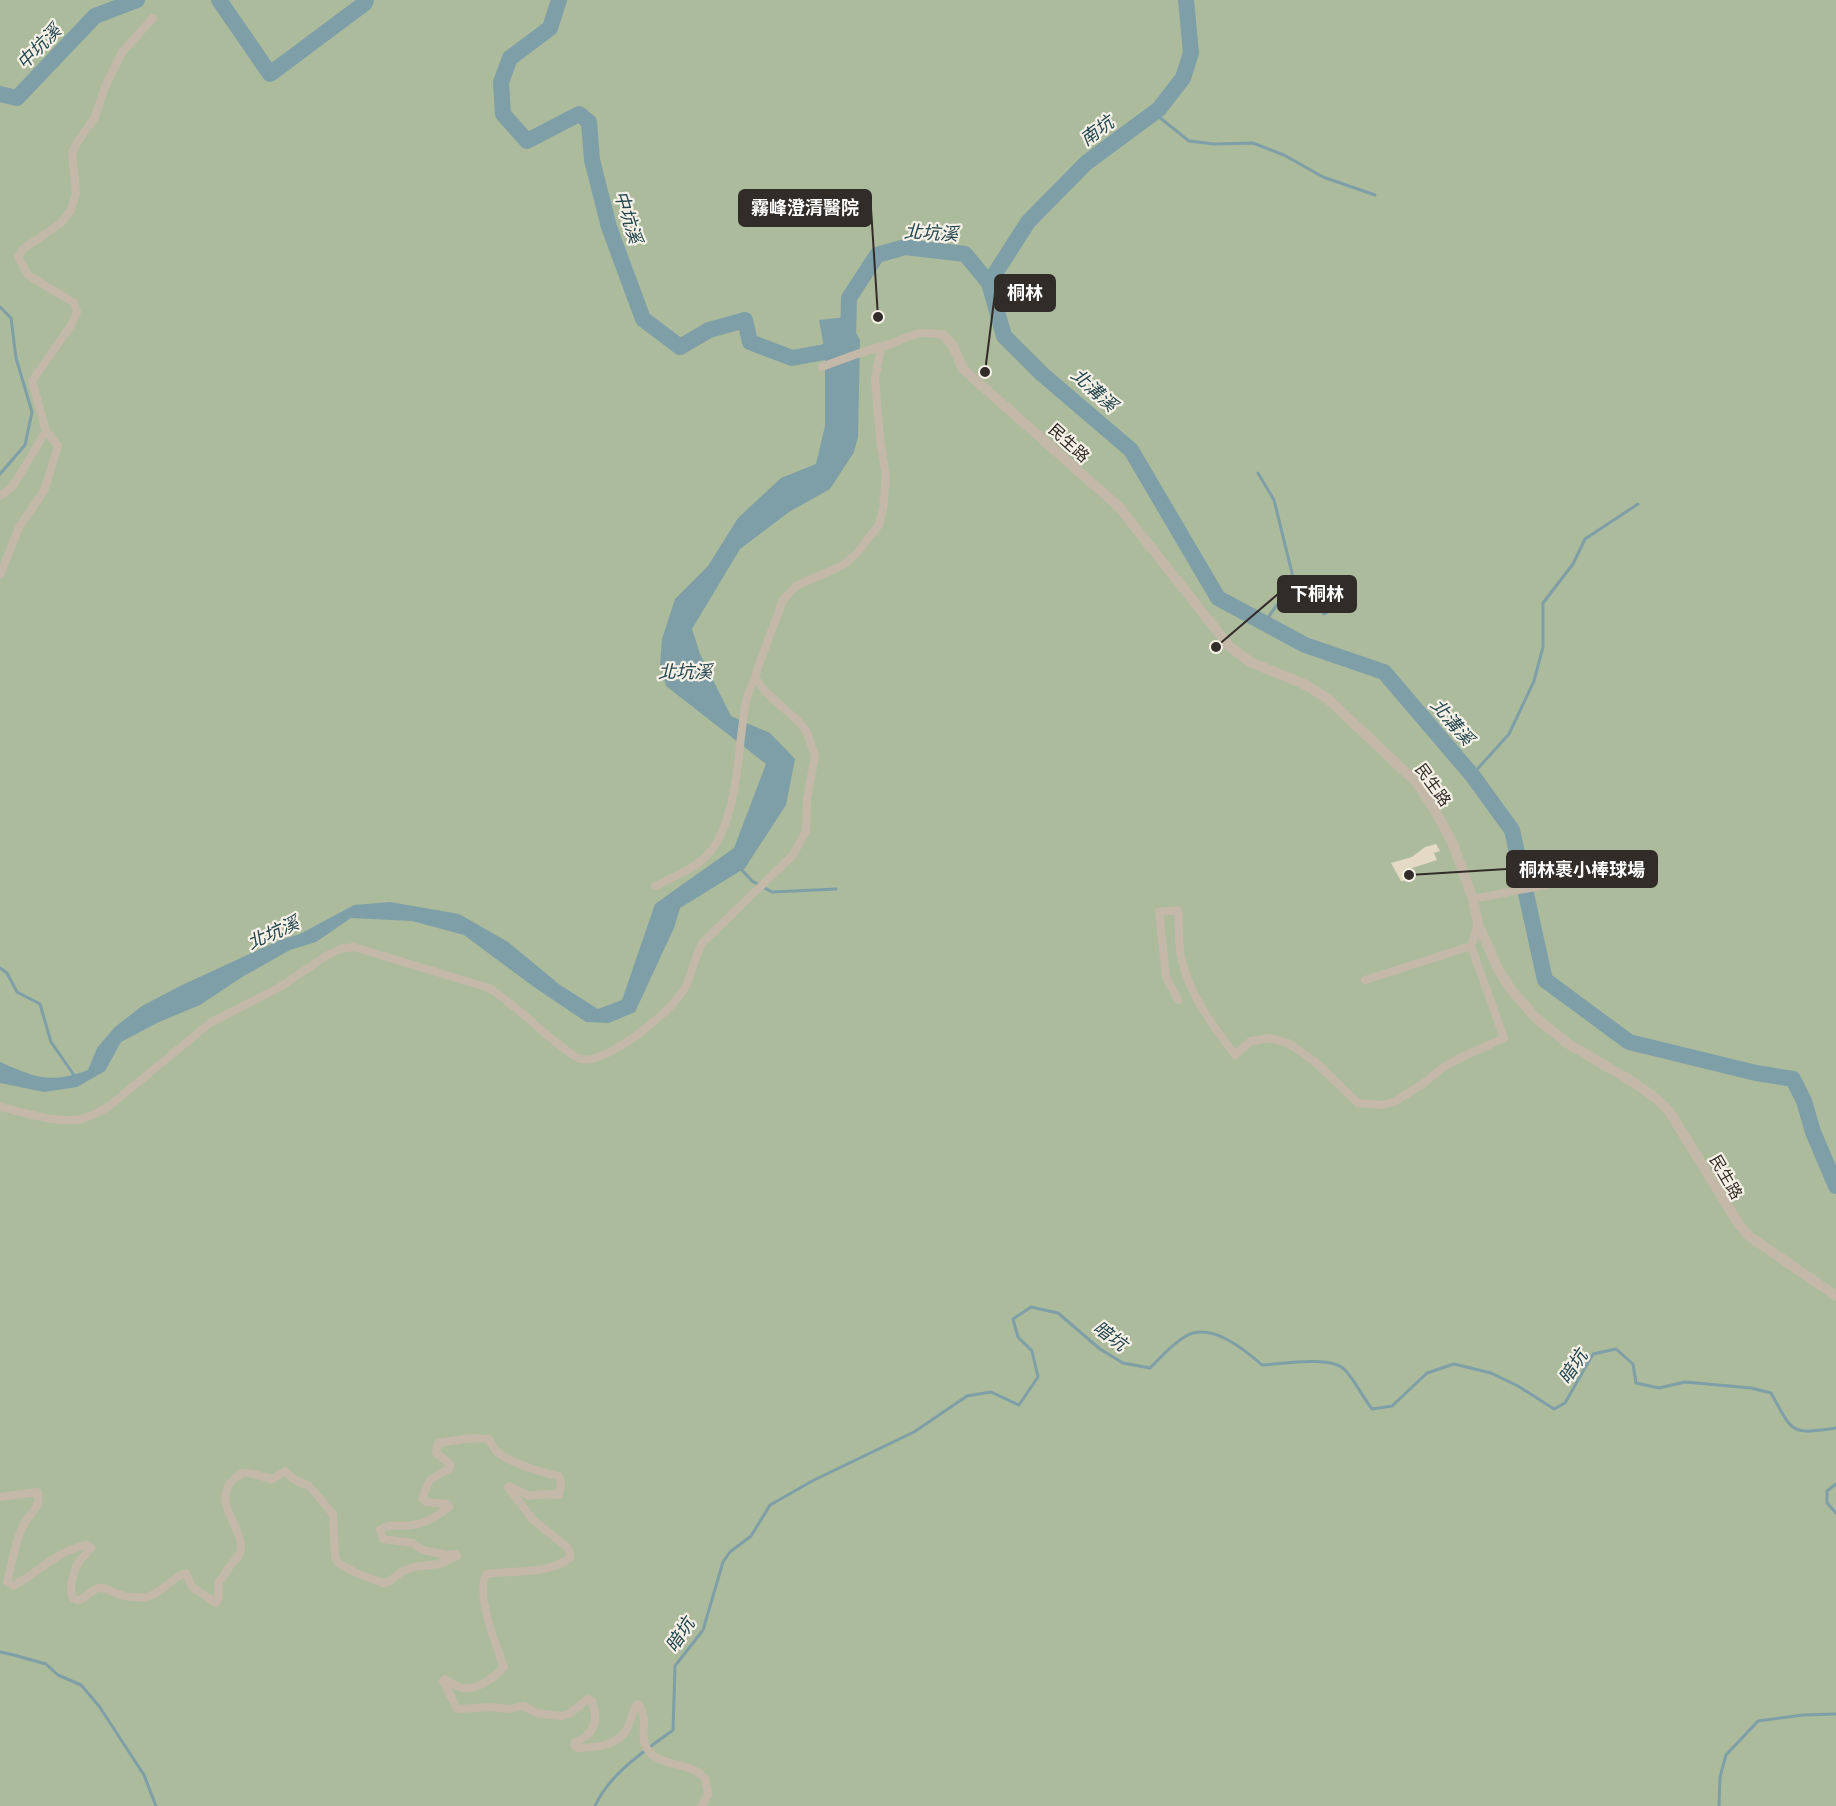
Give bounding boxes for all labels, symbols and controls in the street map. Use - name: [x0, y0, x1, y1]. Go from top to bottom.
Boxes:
- water label: 中坑溪: [12, 18, 68, 74]
- water label: 南坑: [1076, 110, 1120, 150]
- water label: 中坑溪: [610, 188, 647, 249]
- callout: 霧峰澄清醫院: [739, 190, 871, 226]
- text: 霧峰澄清醫院: [751, 197, 859, 219]
- water label: 北坑溪: [903, 221, 962, 246]
- callout: 桐林: [995, 275, 1055, 311]
- text: 桐林: [1007, 282, 1043, 304]
- water label: 北溝溪: [1067, 364, 1124, 418]
- street label: 民生路: [1045, 420, 1093, 466]
- callout: 下桐林: [1278, 576, 1356, 612]
- text: 下桐林: [1290, 583, 1344, 605]
- water label: 北坑溪: [658, 661, 715, 683]
- water label: 北溝溪: [1426, 694, 1480, 752]
- street label: 民生路: [1411, 760, 1455, 810]
- callout: 桐林裹小棒球場: [1507, 851, 1657, 887]
- text: 桐林裹小棒球場: [1519, 859, 1645, 881]
- water label: 北坑溪: [244, 911, 305, 954]
- street label: 民生路: [1706, 1151, 1746, 1203]
- water label: 暗坑: [1089, 1316, 1133, 1357]
- water label: 暗坑: [1554, 1343, 1594, 1388]
- water label: 暗坑: [661, 1611, 701, 1656]

